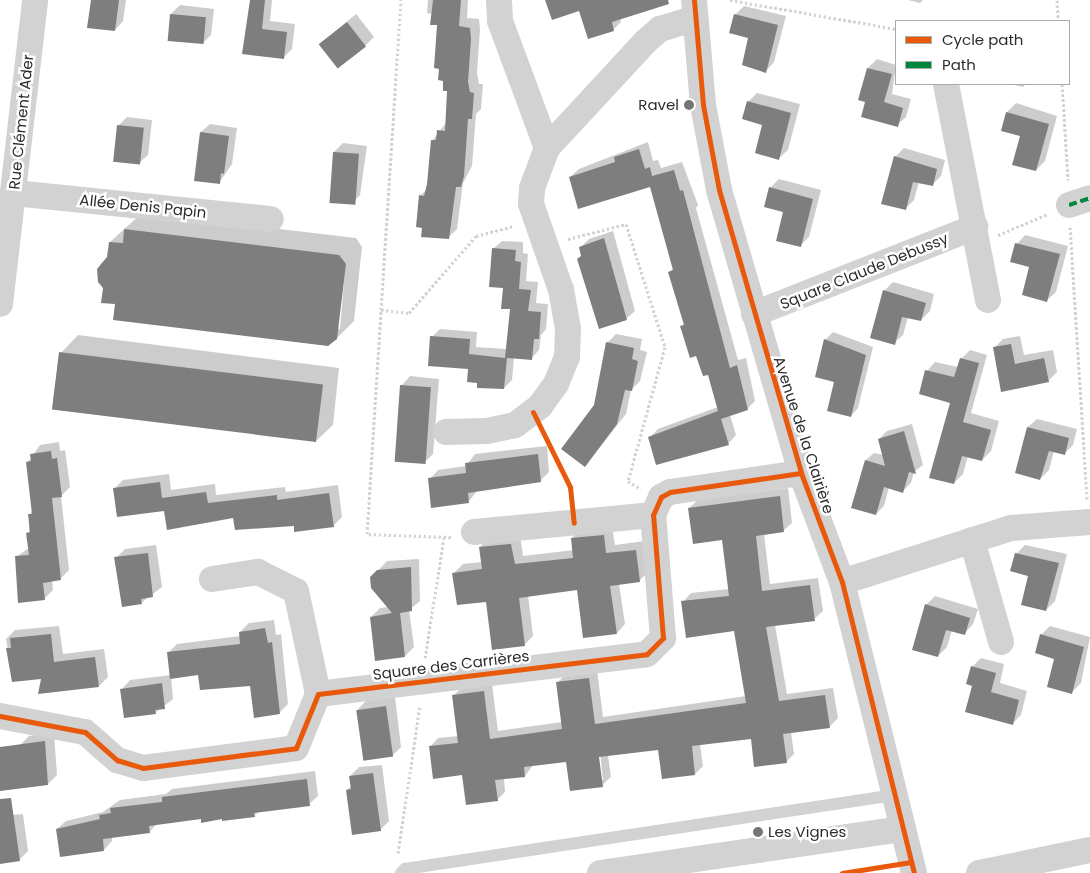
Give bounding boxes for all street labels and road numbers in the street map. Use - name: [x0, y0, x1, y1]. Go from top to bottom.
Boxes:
- street label: Rue Clément Ader: [5, 54, 37, 190]
- street label: Allée Denis Papin: [79, 190, 207, 222]
- street label: Square Claude Debussy: [777, 229, 951, 313]
- street label: Avenue de la Clairière: [770, 354, 838, 516]
- street label: Square des Carrières: [372, 646, 530, 684]

